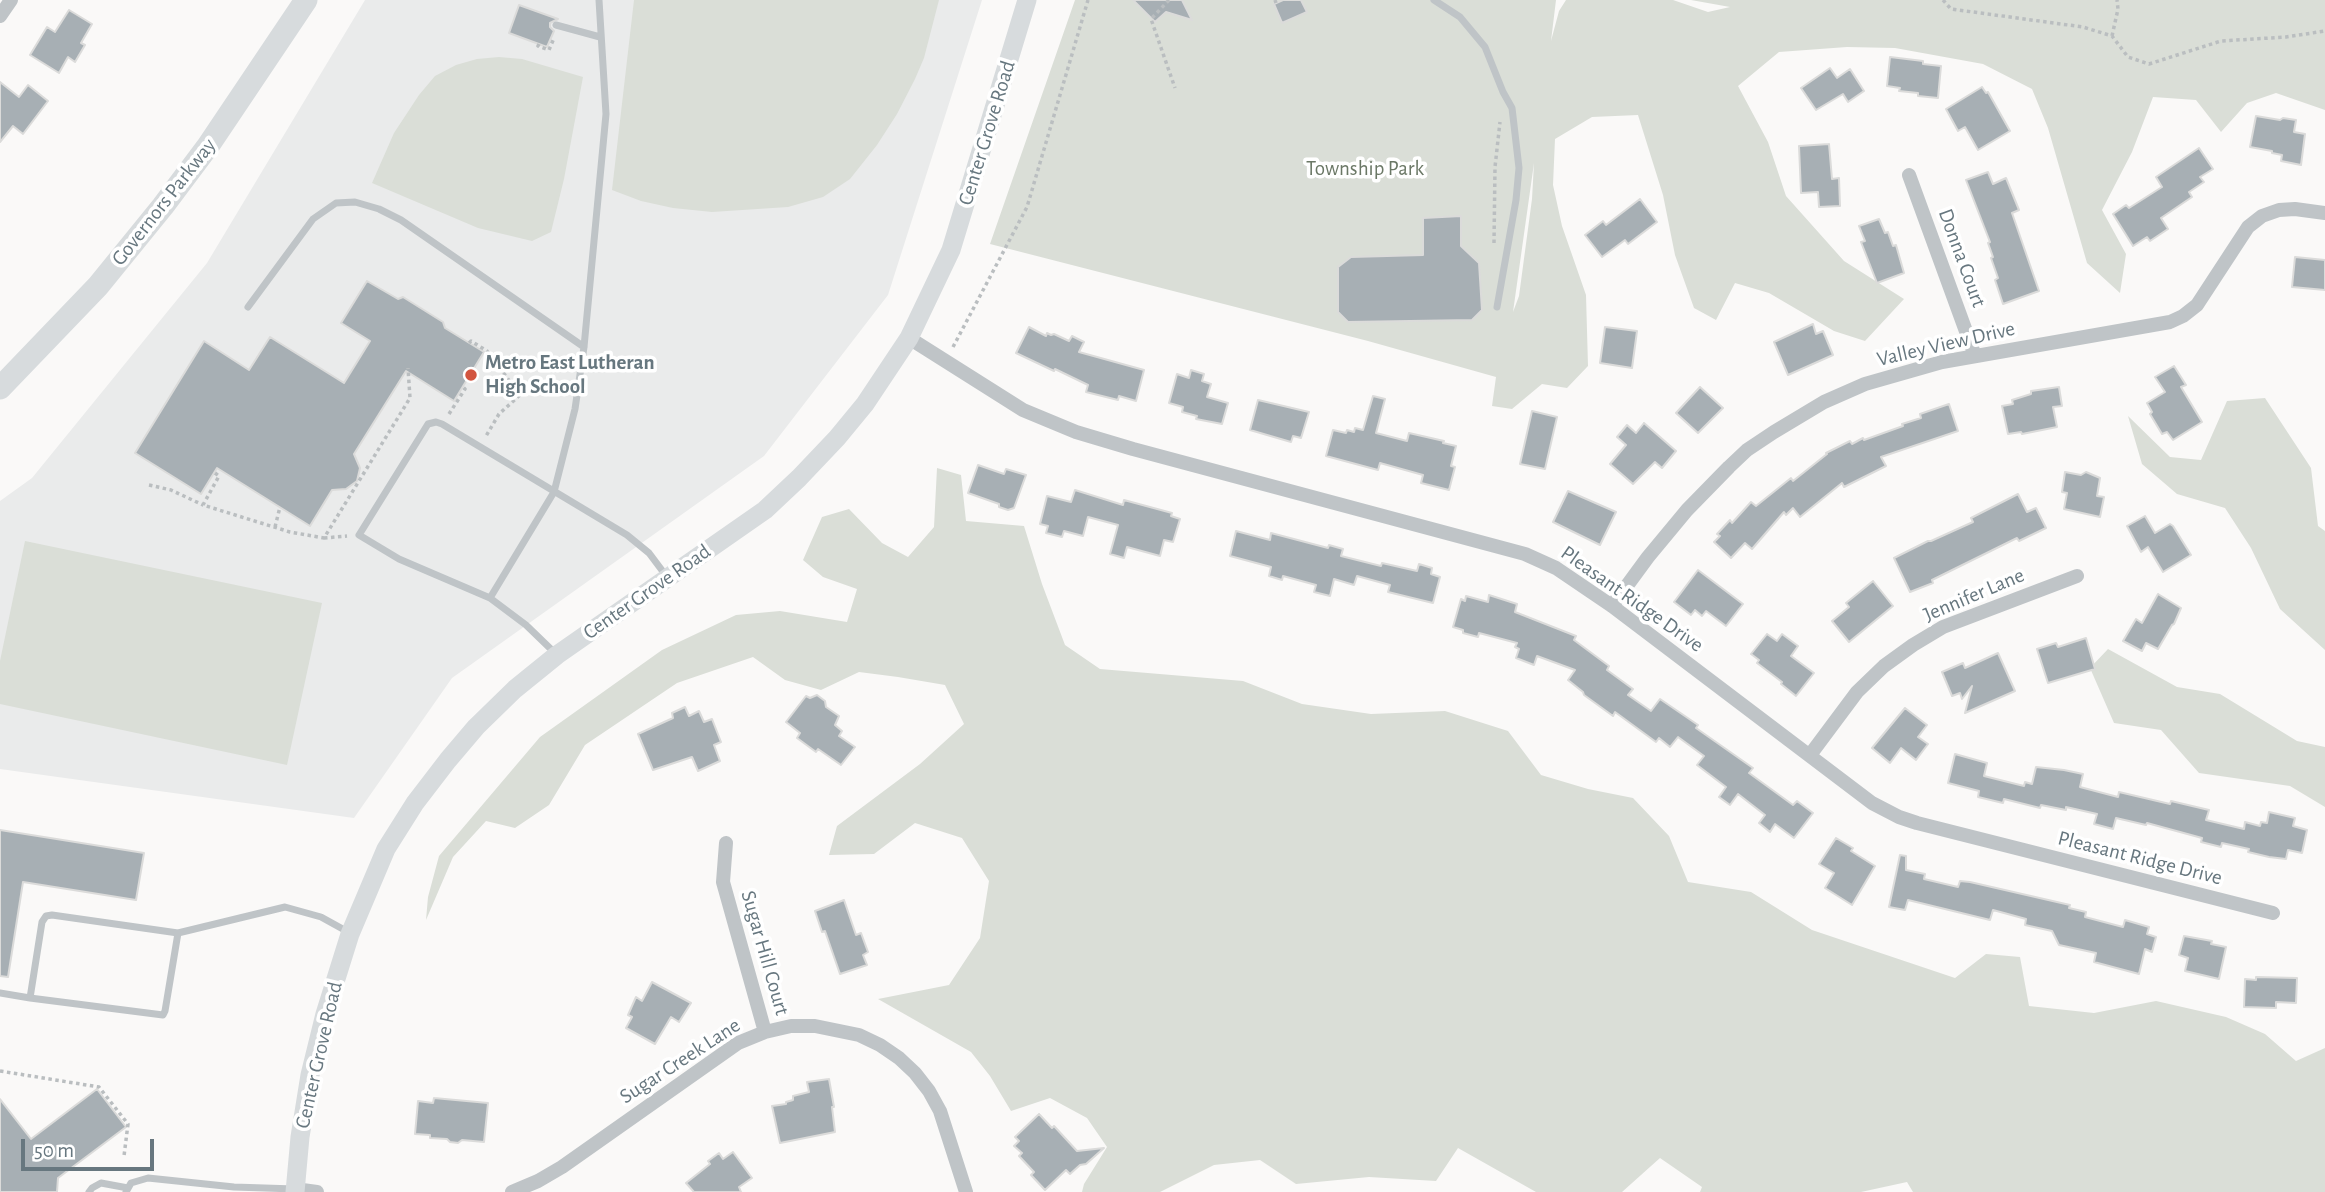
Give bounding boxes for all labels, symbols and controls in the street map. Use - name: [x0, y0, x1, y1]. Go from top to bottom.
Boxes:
- street label: Center Grove Road: [953, 58, 1021, 208]
- street label: Governors Parkway: [106, 133, 222, 271]
- park label: Township Park: [1306, 156, 1424, 182]
- street label: Donna Court: [1933, 205, 1991, 311]
- street label: Valley View Drive: [1875, 316, 2017, 372]
- place label: Metro East Lutheran High School: [485, 350, 654, 400]
- marker: Metro East Lutheran High School: [463, 367, 479, 383]
- street label: Center Grove Road: [578, 539, 716, 645]
- street label: Pleasant Ridge Drive: [1556, 540, 1708, 658]
- street label: Jennifer Lane: [1920, 563, 2028, 627]
- street label: Pleasant Ridge Drive: [2055, 825, 2225, 891]
- street label: Sugar Hill Court: [735, 888, 795, 1018]
- street label: Center Grove Road: [290, 979, 348, 1131]
- street label: Sugar Creek Lane: [615, 1013, 745, 1109]
- scale bar: [24, 1126, 158, 1170]
- text: 50 m: [34, 1140, 74, 1161]

